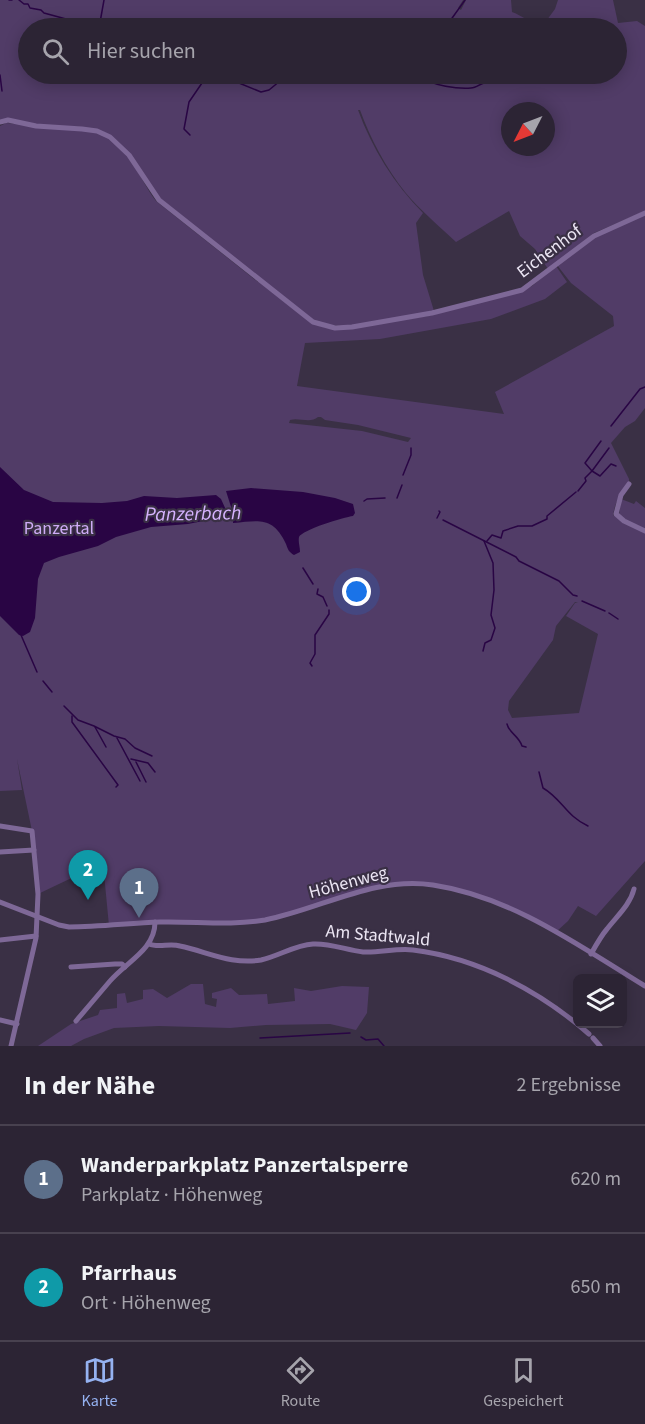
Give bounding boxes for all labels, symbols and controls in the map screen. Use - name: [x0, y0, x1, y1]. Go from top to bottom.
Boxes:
- search box: [18, 18, 627, 84]
- icon: search: [39, 35, 72, 68]
- text: Hier suchen: [87, 35, 196, 67]
- north arrow: [501, 102, 555, 156]
- street label: Eichenhof: [512, 218, 588, 284]
- water label: Panzerbach: [144, 499, 242, 529]
- park label: Panzertal: [24, 516, 94, 541]
- your location: [342, 577, 371, 606]
- pin: 2: [68, 850, 107, 900]
- street label: Höhenweg: [306, 860, 390, 905]
- pin: 1: [120, 868, 158, 918]
- street label: Am Stadtwald: [325, 918, 431, 953]
- map controls: [573, 974, 627, 1028]
- button: layers: [573, 974, 627, 1028]
- text: In der Nähe: [24, 1067, 155, 1104]
- text: 2 Ergebnisse: [516, 1071, 621, 1099]
- text: Wanderparkplatz Panzertalsperre: [81, 1149, 408, 1181]
- text: 1: [38, 1165, 49, 1193]
- text: 620 m: [571, 1165, 621, 1193]
- text: Parkplatz · Höhenweg: [81, 1181, 262, 1209]
- text: Pfarrhaus: [81, 1257, 177, 1289]
- text: 2: [38, 1273, 49, 1301]
- text: 650 m: [571, 1273, 621, 1301]
- text: Ort · Höhenweg: [81, 1289, 211, 1317]
- tab: Karte: [82, 1354, 118, 1412]
- tab: Route: [281, 1354, 320, 1412]
- tab: Gespeichert: [483, 1354, 563, 1412]

